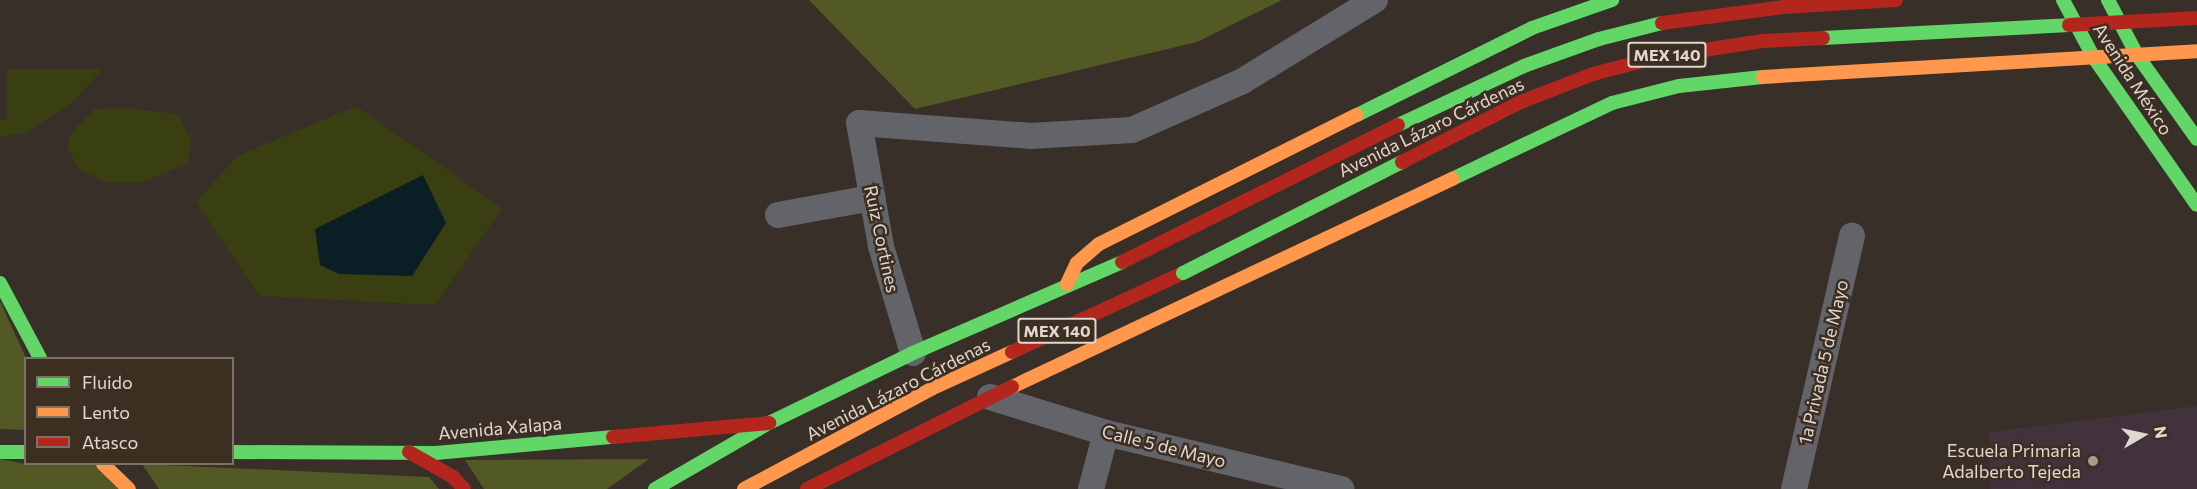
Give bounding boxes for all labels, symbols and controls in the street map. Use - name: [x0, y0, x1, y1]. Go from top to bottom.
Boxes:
- street label: Avenida México: [2089, 19, 2177, 139]
- road number: MEX 140: [1626, 42, 1708, 68]
- street label: Avenida Lázaro Cárdenas: [1335, 73, 1527, 181]
- street label: Ruiz Cortines: [860, 183, 904, 295]
- street label: 1a Privada 5 de Mayo: [1794, 277, 1852, 447]
- road number: MEX 140: [1016, 318, 1098, 344]
- street label: Avenida Lázaro Cárdenas: [802, 333, 994, 445]
- legend: [24, 357, 234, 465]
- text: Fluido: [82, 371, 133, 393]
- text: Lento: [82, 401, 130, 423]
- north arrow: [2113, 405, 2173, 465]
- street label: Avenida Xalapa: [437, 412, 563, 444]
- street label: Calle 5 de Mayo: [1100, 420, 1228, 472]
- text: N: [2151, 425, 2172, 440]
- text: Atasco: [82, 431, 138, 453]
- place label: Escuela Primaria Adalberto Tejeda: [1942, 440, 2081, 482]
- marker: Escuela Primaria Adalberto Tejeda: [2086, 454, 2100, 468]

